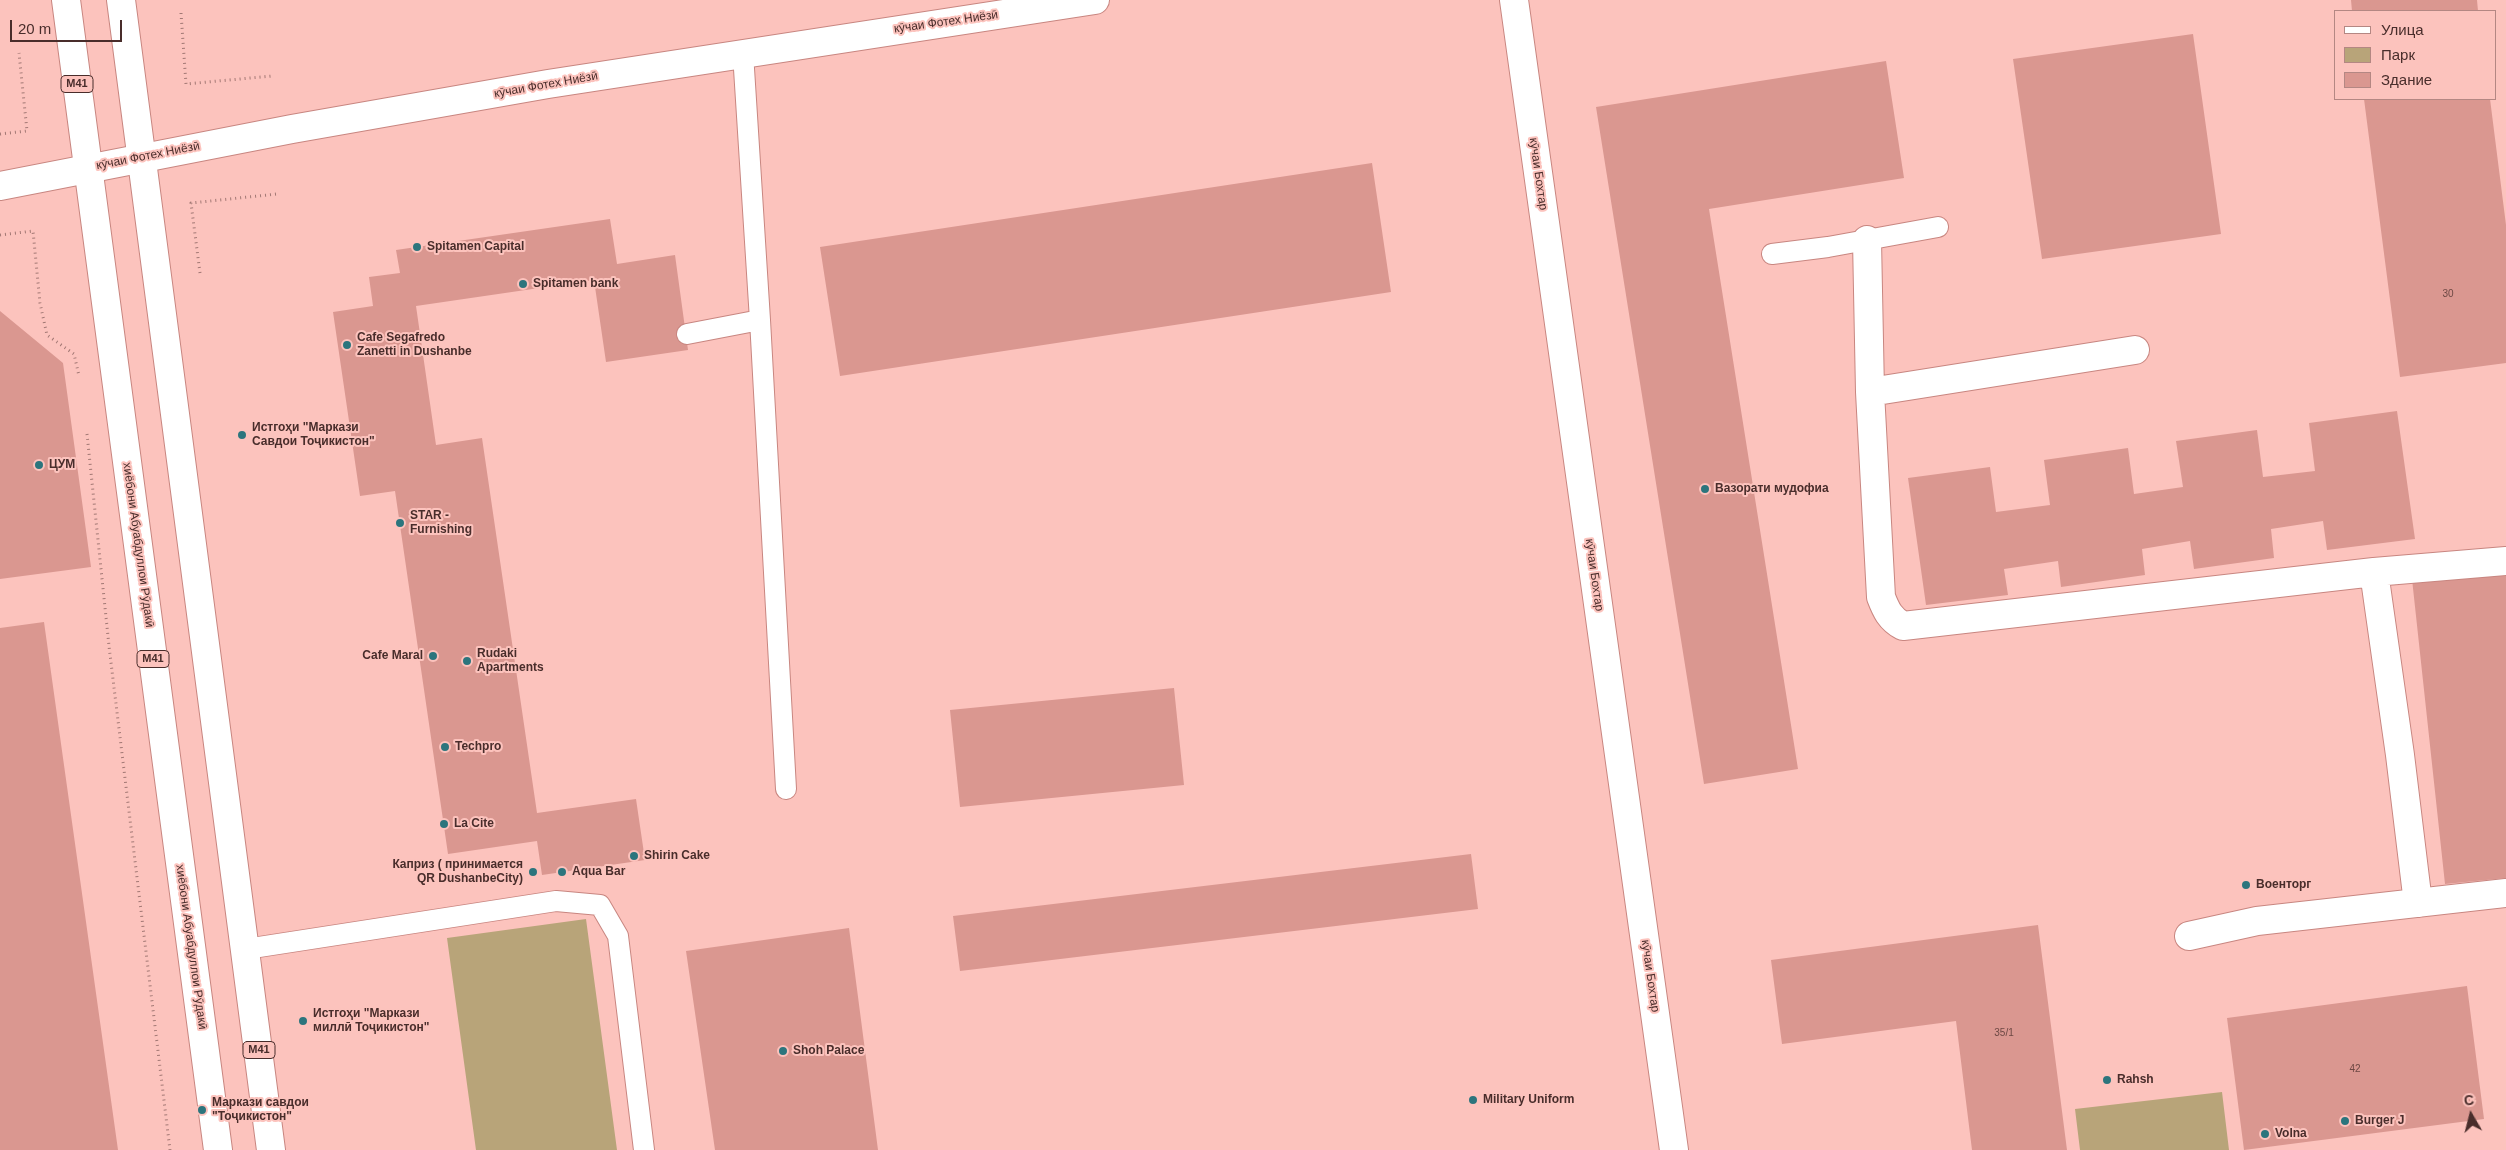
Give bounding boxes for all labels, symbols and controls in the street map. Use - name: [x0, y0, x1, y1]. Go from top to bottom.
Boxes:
- street label: кӯчаи Фотех Ниёзӣ: [893, 8, 999, 36]
- scale bar: [12, 10, 125, 42]
- legend: [2334, 10, 2496, 100]
- text: 20 m: [18, 20, 51, 37]
- text: Улица: [2381, 21, 2424, 38]
- text: Парк: [2381, 46, 2415, 63]
- street label: кӯчаи Фотех Ниёзӣ: [493, 69, 599, 101]
- text: Здание: [2381, 71, 2432, 88]
- road number: M41: [61, 76, 93, 92]
- street label: кӯчаи Бохтар: [1526, 137, 1550, 211]
- street label: кӯчаи Фотех Ниёзӣ: [95, 139, 201, 173]
- place label: Spitamen Capital: [427, 240, 524, 254]
- marker: Spitamen Capital: [411, 241, 423, 253]
- place label: Spitamen bank: [533, 277, 618, 291]
- marker: Spitamen bank: [517, 278, 529, 290]
- house number: 30: [2442, 288, 2454, 300]
- place label: Cafe Segafredo Zanetti in Dushanbe: [357, 331, 472, 359]
- marker: Cafe Segafredo Zanetti in Dushanbe: [341, 339, 353, 351]
- place label: Истгоҳи "Маркази Савдои Toҷикистон": [252, 421, 375, 449]
- marker: Истгоҳи "Маркази Савдои Toҷикистон": [236, 429, 248, 441]
- place label: ЦУМ: [49, 458, 75, 472]
- marker: ЦУМ: [33, 459, 45, 471]
- street label: хиёбони Абуабдуллои Рӯдакӣ: [119, 462, 157, 628]
- place label: Вазорати мудофиа: [1715, 482, 1829, 496]
- marker: Вазорати мудофиа: [1699, 483, 1711, 495]
- place label: STAR - Furnishing: [410, 509, 472, 537]
- marker: STAR - Furnishing: [394, 517, 406, 529]
- street label: кӯчаи Бохтар: [1582, 538, 1606, 612]
- place label: Rudaki Apartments: [477, 647, 544, 675]
- place label: Cafe Maral: [362, 649, 423, 663]
- marker: Cafe Maral: [427, 650, 439, 662]
- road number: M41: [137, 651, 169, 668]
- marker: Rudaki Apartments: [461, 655, 473, 667]
- place label: Techpro: [455, 740, 501, 754]
- marker: Techpro: [439, 741, 451, 753]
- place label: La Cite: [454, 817, 494, 831]
- marker: La Cite: [438, 818, 450, 830]
- place label: Shirin Cake: [644, 849, 710, 863]
- marker: Shirin Cake: [628, 850, 640, 862]
- place label: Каприз ( принимается QR DushanbeCity): [392, 858, 523, 886]
- street label: хиёбони Абуабдуллои Рӯдакӣ: [172, 864, 210, 1030]
- place label: Aqua Bar: [572, 865, 625, 879]
- marker: Каприз ( принимается QR DushanbeCity): [527, 866, 539, 878]
- marker: Aqua Bar: [556, 866, 568, 878]
- place label: Военторг: [2256, 878, 2311, 892]
- marker: Военторг: [2240, 879, 2252, 891]
- street label: кӯчаи Бохтар: [1638, 939, 1662, 1013]
- place label: Истгоҳи "Маркази миллӣ Тоҷикистон": [313, 1007, 430, 1035]
- marker: Истгоҳи "Маркази миллӣ Тоҷикистон": [297, 1015, 309, 1027]
- house number: 35/1: [1994, 1027, 2014, 1039]
- road number: M41: [243, 1042, 275, 1058]
- place label: Shoh Palace: [793, 1044, 864, 1058]
- marker: Shoh Palace: [777, 1045, 789, 1057]
- house number: 42: [2349, 1063, 2361, 1075]
- place label: Rahsh: [2117, 1073, 2154, 1087]
- marker: Rahsh: [2101, 1074, 2113, 1086]
- north arrow: [2446, 1090, 2496, 1140]
- text: С: [2463, 1092, 2475, 1109]
- place label: Military Uniform: [1483, 1093, 1574, 1107]
- marker: Military Uniform: [1467, 1094, 1479, 1106]
- place label: Маркази савдои "Тоҷикистон": [212, 1096, 309, 1124]
- marker: Маркази савдои "Тоҷикистон": [196, 1104, 208, 1116]
- place label: Burger J: [2355, 1114, 2404, 1128]
- marker: Burger J: [2339, 1115, 2351, 1127]
- place label: Volna: [2275, 1127, 2307, 1141]
- marker: Volna: [2259, 1128, 2271, 1140]

